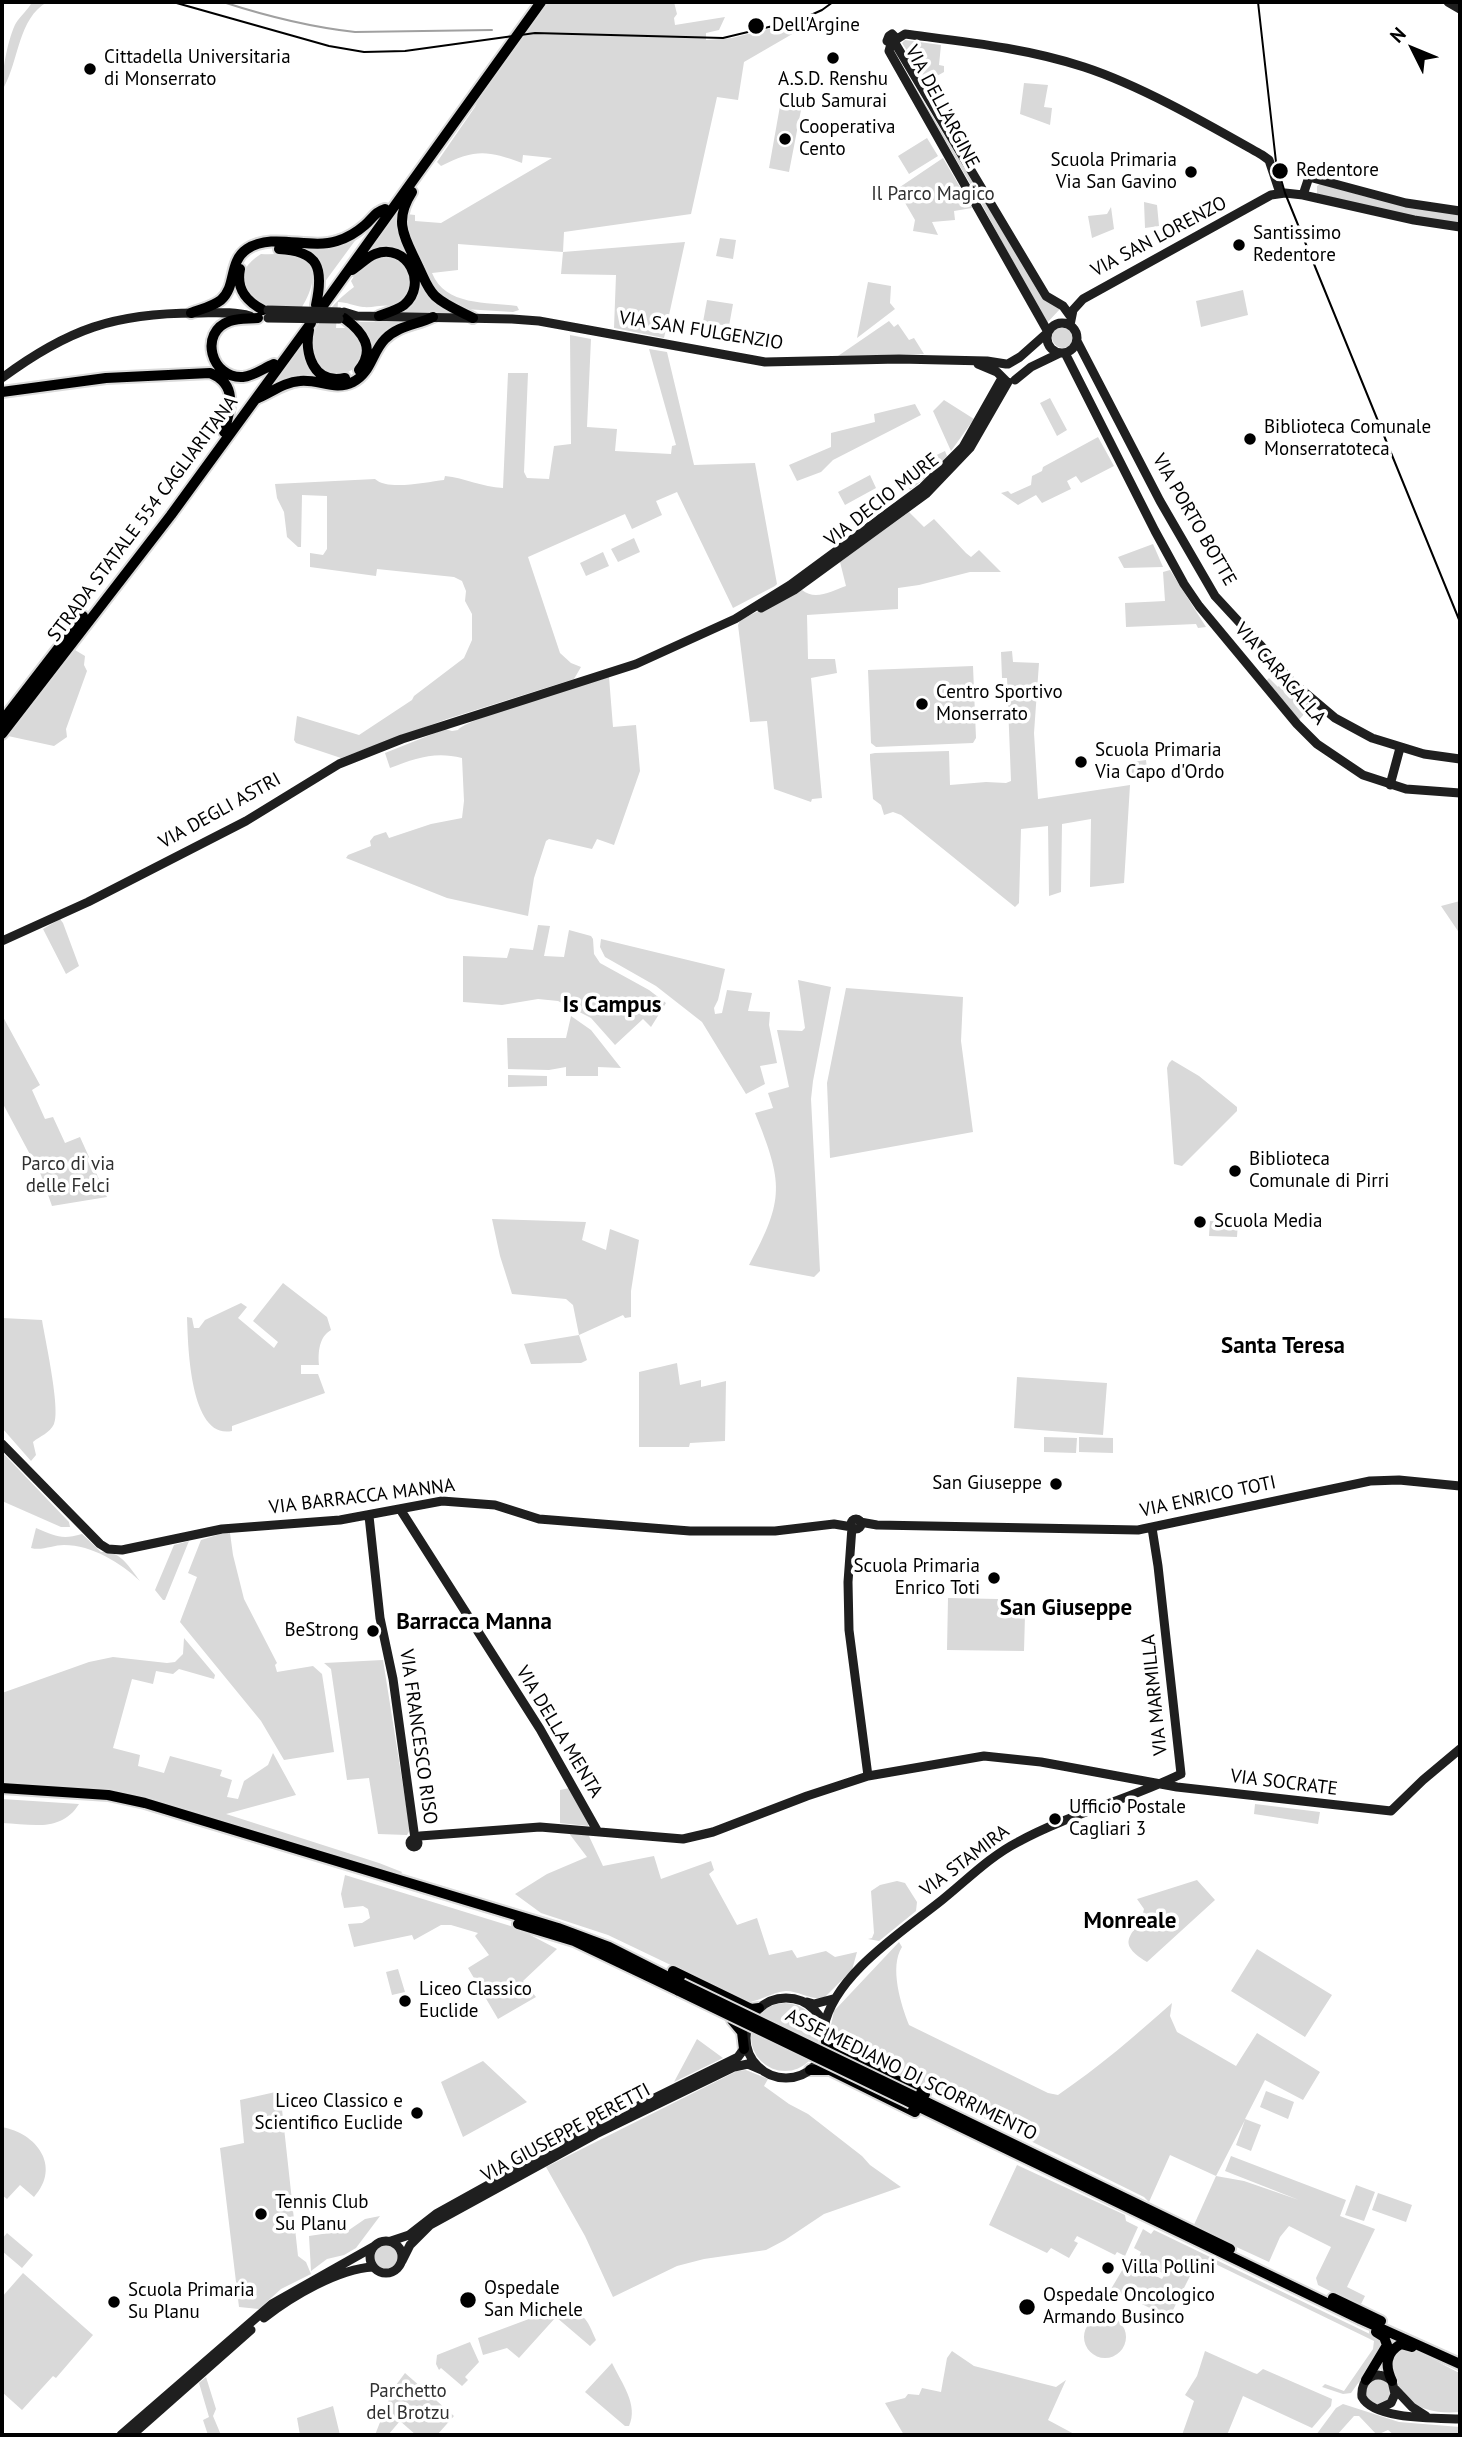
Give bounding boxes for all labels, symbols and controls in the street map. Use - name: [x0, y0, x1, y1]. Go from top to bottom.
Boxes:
- north arrow: [1378, 14, 1448, 84]
- place label: Dell'Argine: [772, 15, 860, 37]
- marker: Dell'Argine: [746, 16, 766, 36]
- text: N: [1385, 22, 1411, 47]
- street label: VIA DELL'ARGINE: [900, 42, 984, 172]
- place label: Cittadella Universitaria di Monserrato: [104, 47, 291, 91]
- marker: A.S.D. Renshu Club Samurai: [825, 50, 841, 66]
- marker: Cittadella Universitaria di Monserrato: [82, 61, 98, 77]
- place label: A.S.D. Renshu Club Samurai: [778, 69, 888, 113]
- place label: Cooperativa Cento: [799, 117, 895, 161]
- marker: Cooperativa Cento: [777, 131, 793, 147]
- place label: Scuola Primaria Via San Gavino: [1051, 150, 1177, 194]
- place label: Redentore: [1296, 160, 1379, 182]
- marker: Redentore: [1270, 161, 1290, 181]
- marker: Scuola Primaria Via San Gavino: [1183, 164, 1199, 180]
- park label: Il Parco Magico: [871, 184, 995, 206]
- street label: VIA SAN LORENZO: [1087, 192, 1231, 282]
- place label: Santissimo Redentore: [1253, 223, 1341, 267]
- marker: Santissimo Redentore: [1231, 237, 1247, 253]
- street label: VIA SAN FULGENZIO: [617, 307, 785, 355]
- street label: STRADA STATALE 554 CAGLIARITANA: [43, 392, 243, 646]
- place label: Biblioteca Comunale Monserratoteca: [1264, 417, 1431, 461]
- marker: Biblioteca Comunale Monserratoteca: [1242, 431, 1258, 447]
- street label: VIA DECIO MURE: [820, 448, 944, 552]
- street label: VIA PORTO BOTTE: [1147, 450, 1241, 590]
- street label: VIA CARACALLA: [1230, 618, 1330, 730]
- place label: Centro Sportivo Monserrato: [936, 682, 1063, 726]
- marker: Centro Sportivo Monserrato: [914, 696, 930, 712]
- place label: Scuola Primaria Via Capo d'Ordo: [1095, 740, 1224, 784]
- marker: Scuola Primaria Via Capo d'Ordo: [1073, 754, 1089, 770]
- street label: VIA DEGLI ASTRI: [155, 768, 285, 854]
- district label: Is Campus: [562, 991, 662, 1019]
- place label: Biblioteca Comunale di Pirri: [1249, 1149, 1389, 1193]
- park label: Parco di via delle Felci: [21, 1154, 115, 1198]
- marker: Biblioteca Comunale di Pirri: [1227, 1163, 1243, 1179]
- place label: Scuola Media: [1214, 1211, 1323, 1233]
- marker: Scuola Media: [1192, 1214, 1208, 1230]
- district label: Santa Teresa: [1221, 1332, 1345, 1360]
- street label: VIA ENRICO TOTI: [1138, 1471, 1278, 1523]
- place label: San Giuseppe: [932, 1473, 1042, 1495]
- street label: VIA BARRACCA MANNA: [268, 1474, 456, 1520]
- marker: San Giuseppe: [1048, 1476, 1064, 1492]
- place label: Scuola Primaria Enrico Toti: [854, 1556, 980, 1600]
- marker: Scuola Primaria Enrico Toti: [986, 1570, 1002, 1586]
- district label: San Giuseppe: [1000, 1594, 1132, 1622]
- district label: Barracca Manna: [396, 1608, 552, 1636]
- place label: BeStrong: [284, 1620, 359, 1642]
- marker: BeStrong: [365, 1623, 381, 1639]
- street label: VIA MARMILLA: [1137, 1633, 1173, 1757]
- street label: VIA FRANCESCO RISO: [394, 1648, 442, 1826]
- street label: VIA DELLA MENTA: [511, 1662, 607, 1802]
- street label: VIA SOCRATE: [1229, 1765, 1339, 1801]
- place label: Ufficio Postale Cagliari 3: [1069, 1797, 1186, 1841]
- marker: Ufficio Postale Cagliari 3: [1047, 1811, 1063, 1827]
- street label: VIA STAMIRA: [916, 1820, 1014, 1902]
- district label: Monreale: [1084, 1907, 1176, 1935]
- place label: Liceo Classico Euclide: [419, 1979, 532, 2023]
- marker: Liceo Classico Euclide: [397, 1993, 413, 2009]
- street label: ASSE MEDIANO DI SCORRIMENTO: [782, 2004, 1040, 2146]
- street label: VIA GIUSEPPE PERETTI: [478, 2079, 654, 2187]
- place label: Liceo Classico e Scientifico Euclide: [255, 2091, 403, 2135]
- marker: Liceo Classico e Scientifico Euclide: [409, 2105, 425, 2121]
- place label: Tennis Club Su Planu: [275, 2192, 369, 2236]
- marker: Tennis Club Su Planu: [253, 2206, 269, 2222]
- place label: Villa Pollini: [1122, 2257, 1215, 2279]
- marker: Villa Pollini: [1100, 2260, 1116, 2276]
- place label: Ospedale San Michele: [484, 2278, 583, 2322]
- place label: Scuola Primaria Su Planu: [128, 2280, 254, 2324]
- place label: Ospedale Oncologico Armando Businco: [1043, 2285, 1215, 2329]
- marker: Ospedale San Michele: [458, 2290, 478, 2310]
- marker: Scuola Primaria Su Planu: [106, 2294, 122, 2310]
- marker: Ospedale Oncologico Armando Businco: [1017, 2297, 1037, 2317]
- park label: Parchetto del Brotzu: [366, 2381, 450, 2425]

